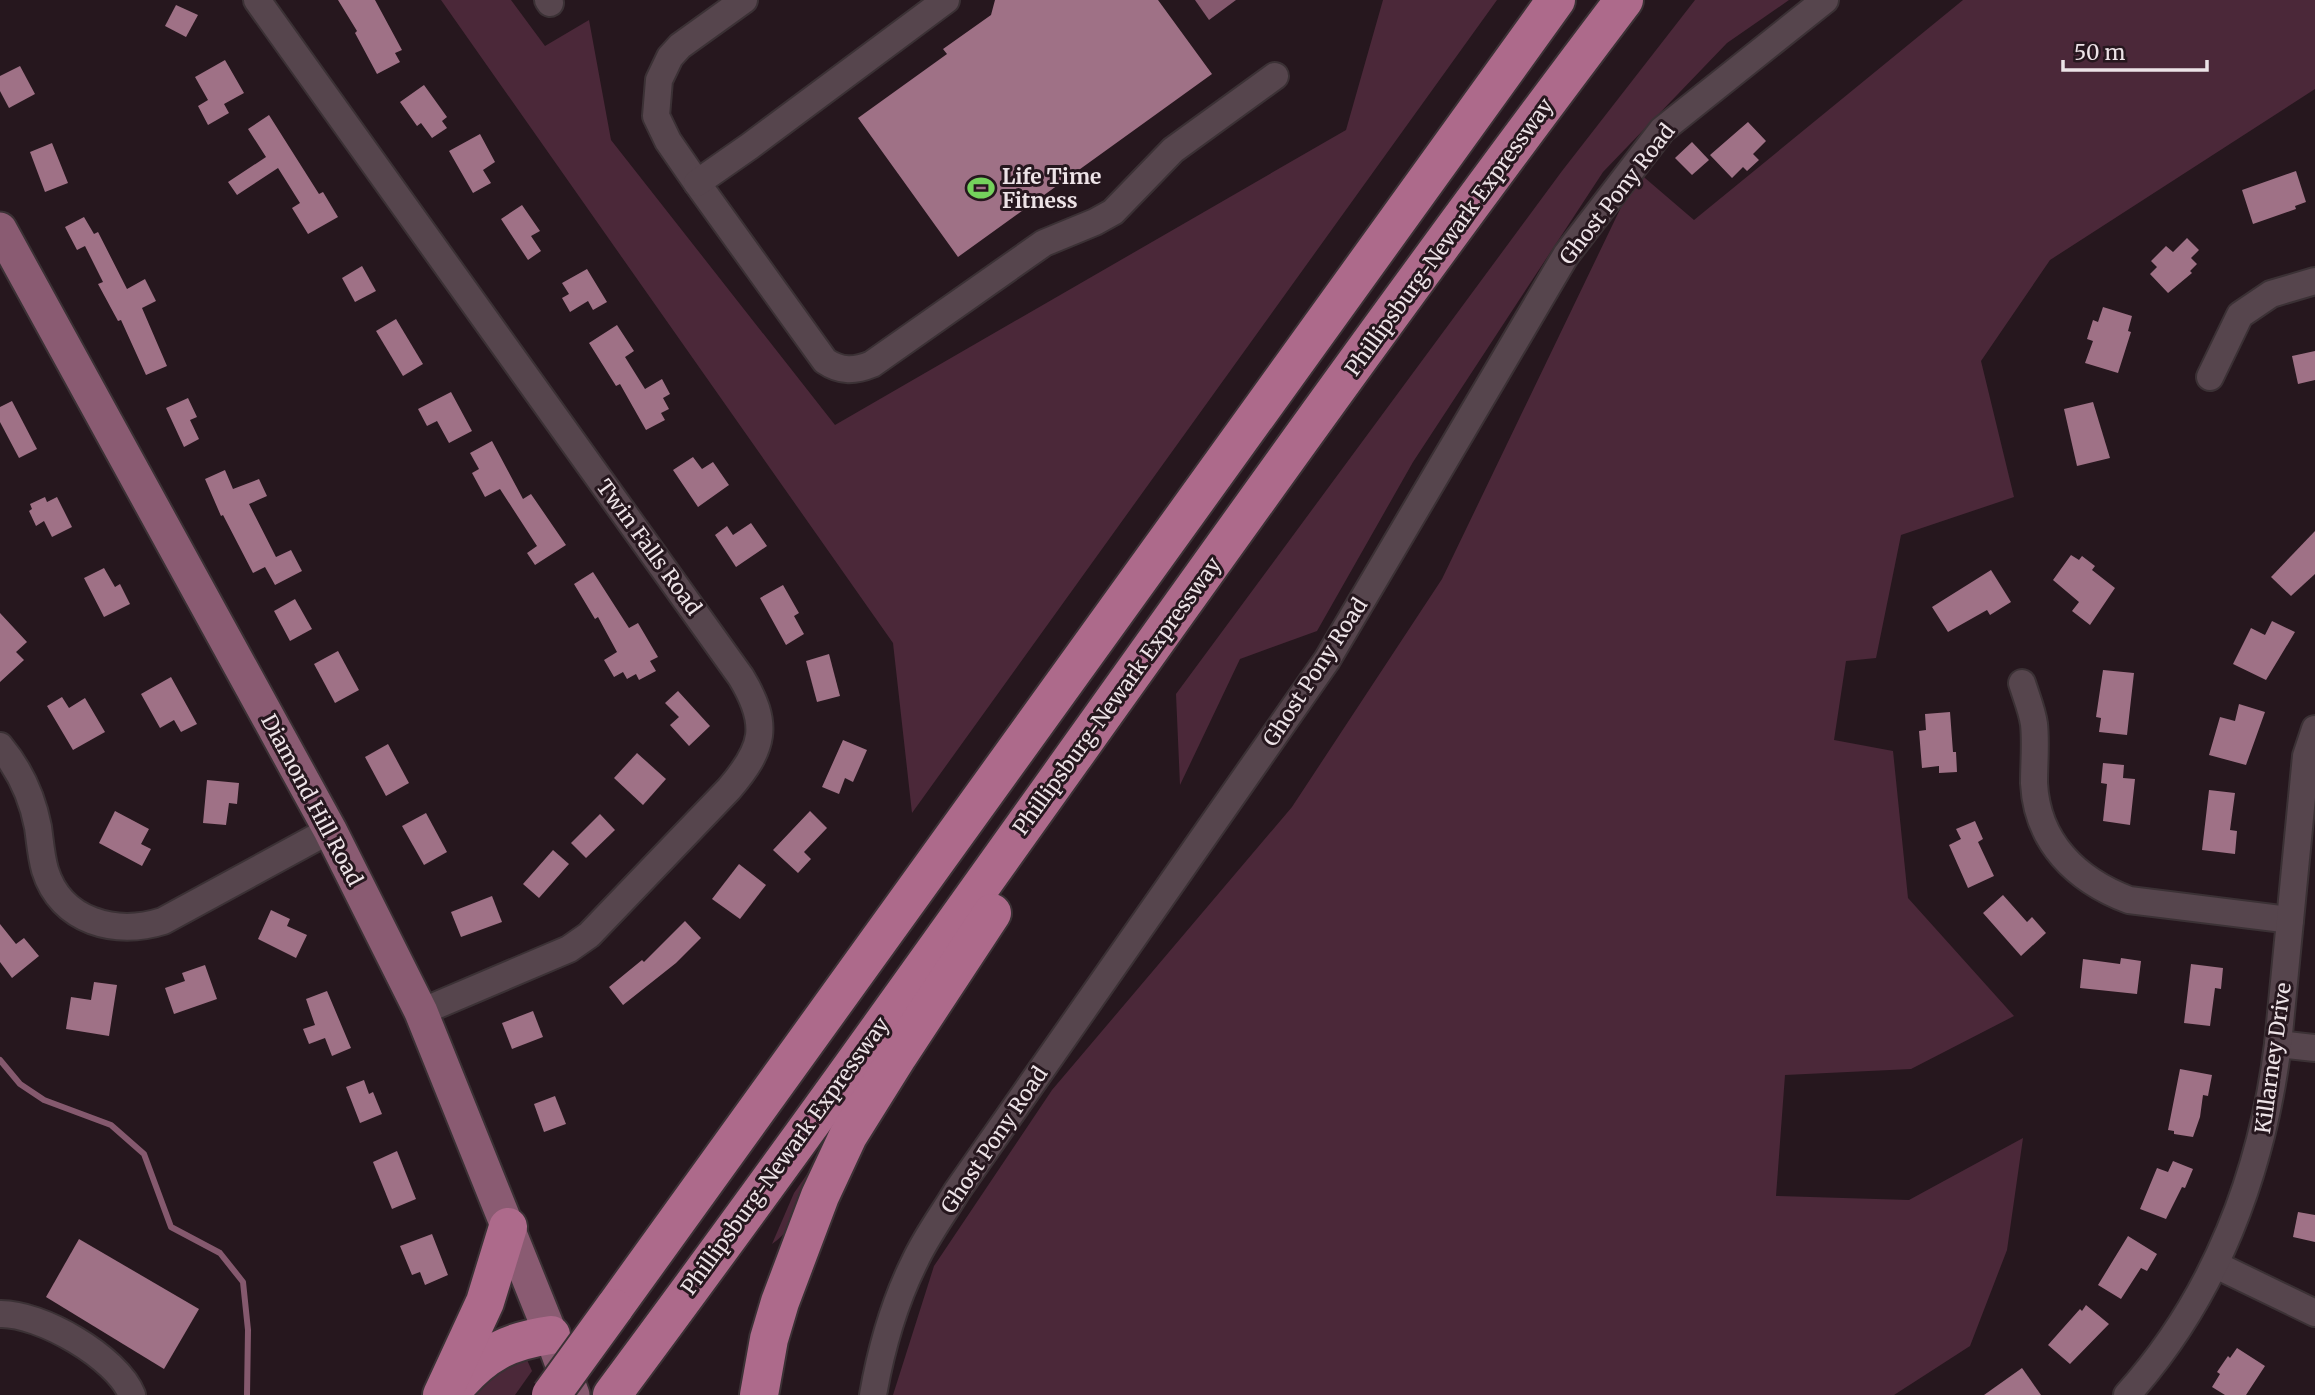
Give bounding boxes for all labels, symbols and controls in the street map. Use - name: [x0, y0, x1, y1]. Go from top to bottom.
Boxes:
- scale bar: [2063, 28, 2206, 72]
- text: 50 m: [2074, 39, 2125, 66]
- street label: Phillipsburg-Newark Expressway: [1339, 92, 1559, 381]
- street label: Ghost Pony Road: [1554, 118, 1681, 270]
- place label: Life Time Fitness: [1002, 163, 1101, 214]
- sports icon: Life Time Fitness: [966, 173, 996, 203]
- street label: Twin Falls Road: [591, 474, 708, 620]
- street label: Phillipsburg-Newark Expressway: [1007, 551, 1227, 840]
- street label: Ghost Pony Road: [1257, 592, 1373, 751]
- street label: Diamond Hill Road: [255, 709, 369, 891]
- street label: Killarney Drive: [2249, 981, 2297, 1135]
- street label: Phillipsburg-Newark Expressway: [675, 1011, 895, 1300]
- street label: Ghost Pony Road: [935, 1061, 1053, 1219]

